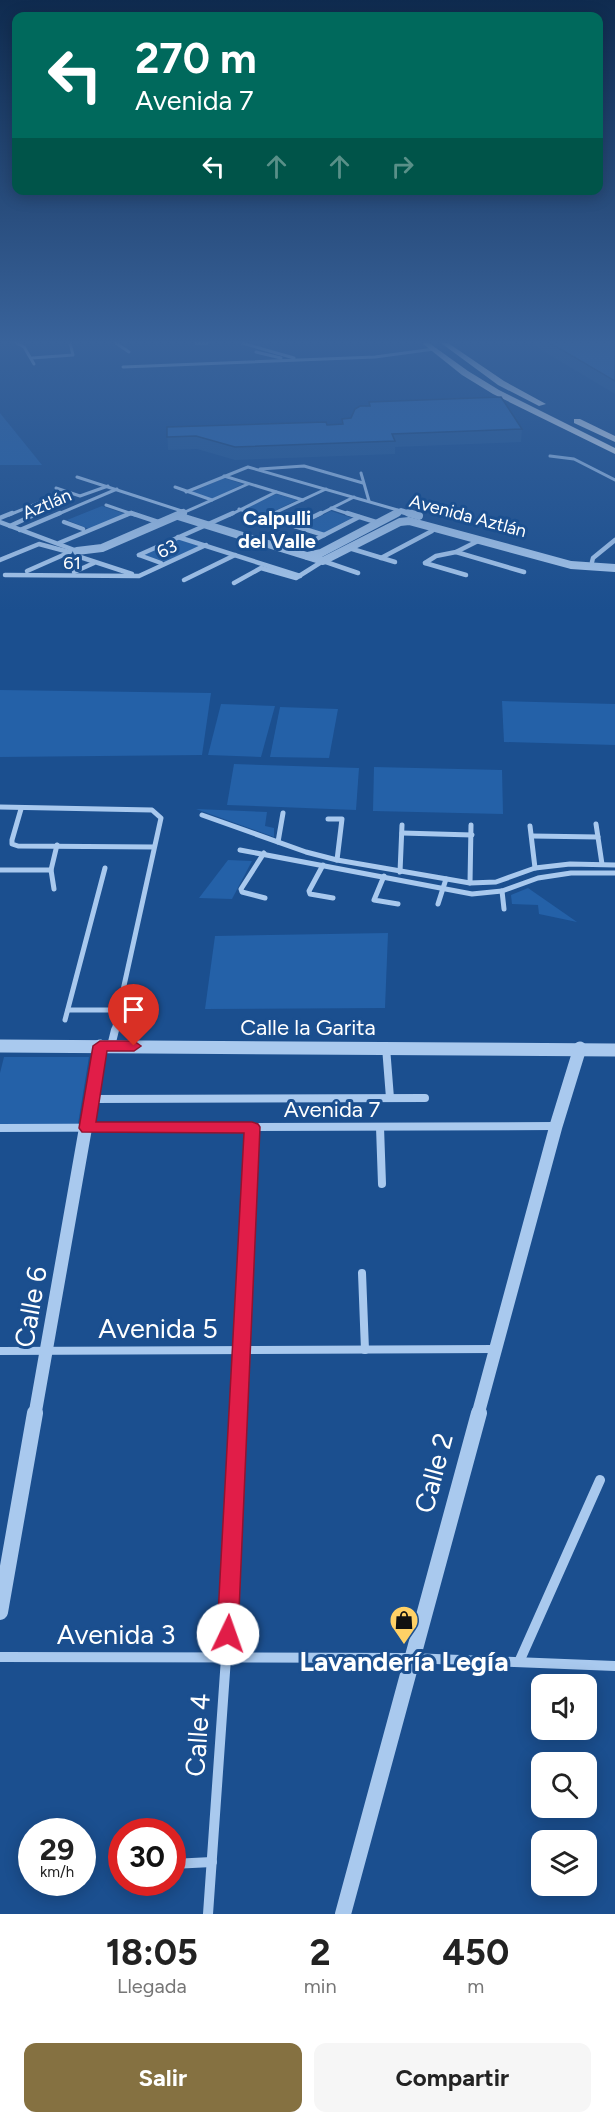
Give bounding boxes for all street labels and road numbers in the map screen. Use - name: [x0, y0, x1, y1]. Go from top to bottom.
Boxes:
- street label: Aztlán: [19, 484, 75, 524]
- street label: Avenida Aztlán: [407, 490, 529, 542]
- street label: 63: [153, 535, 181, 563]
- street label: 61: [63, 552, 81, 574]
- street label: Calle la Garita: [240, 1014, 376, 1041]
- street label: Avenida 7: [284, 1096, 380, 1123]
- street label: Calle 6: [7, 1264, 54, 1350]
- street label: Avenida 5: [98, 1312, 218, 1345]
- street label: Calle 2: [407, 1429, 460, 1517]
- street label: Avenida 3: [57, 1618, 175, 1651]
- street label: Calle 4: [178, 1692, 217, 1778]

